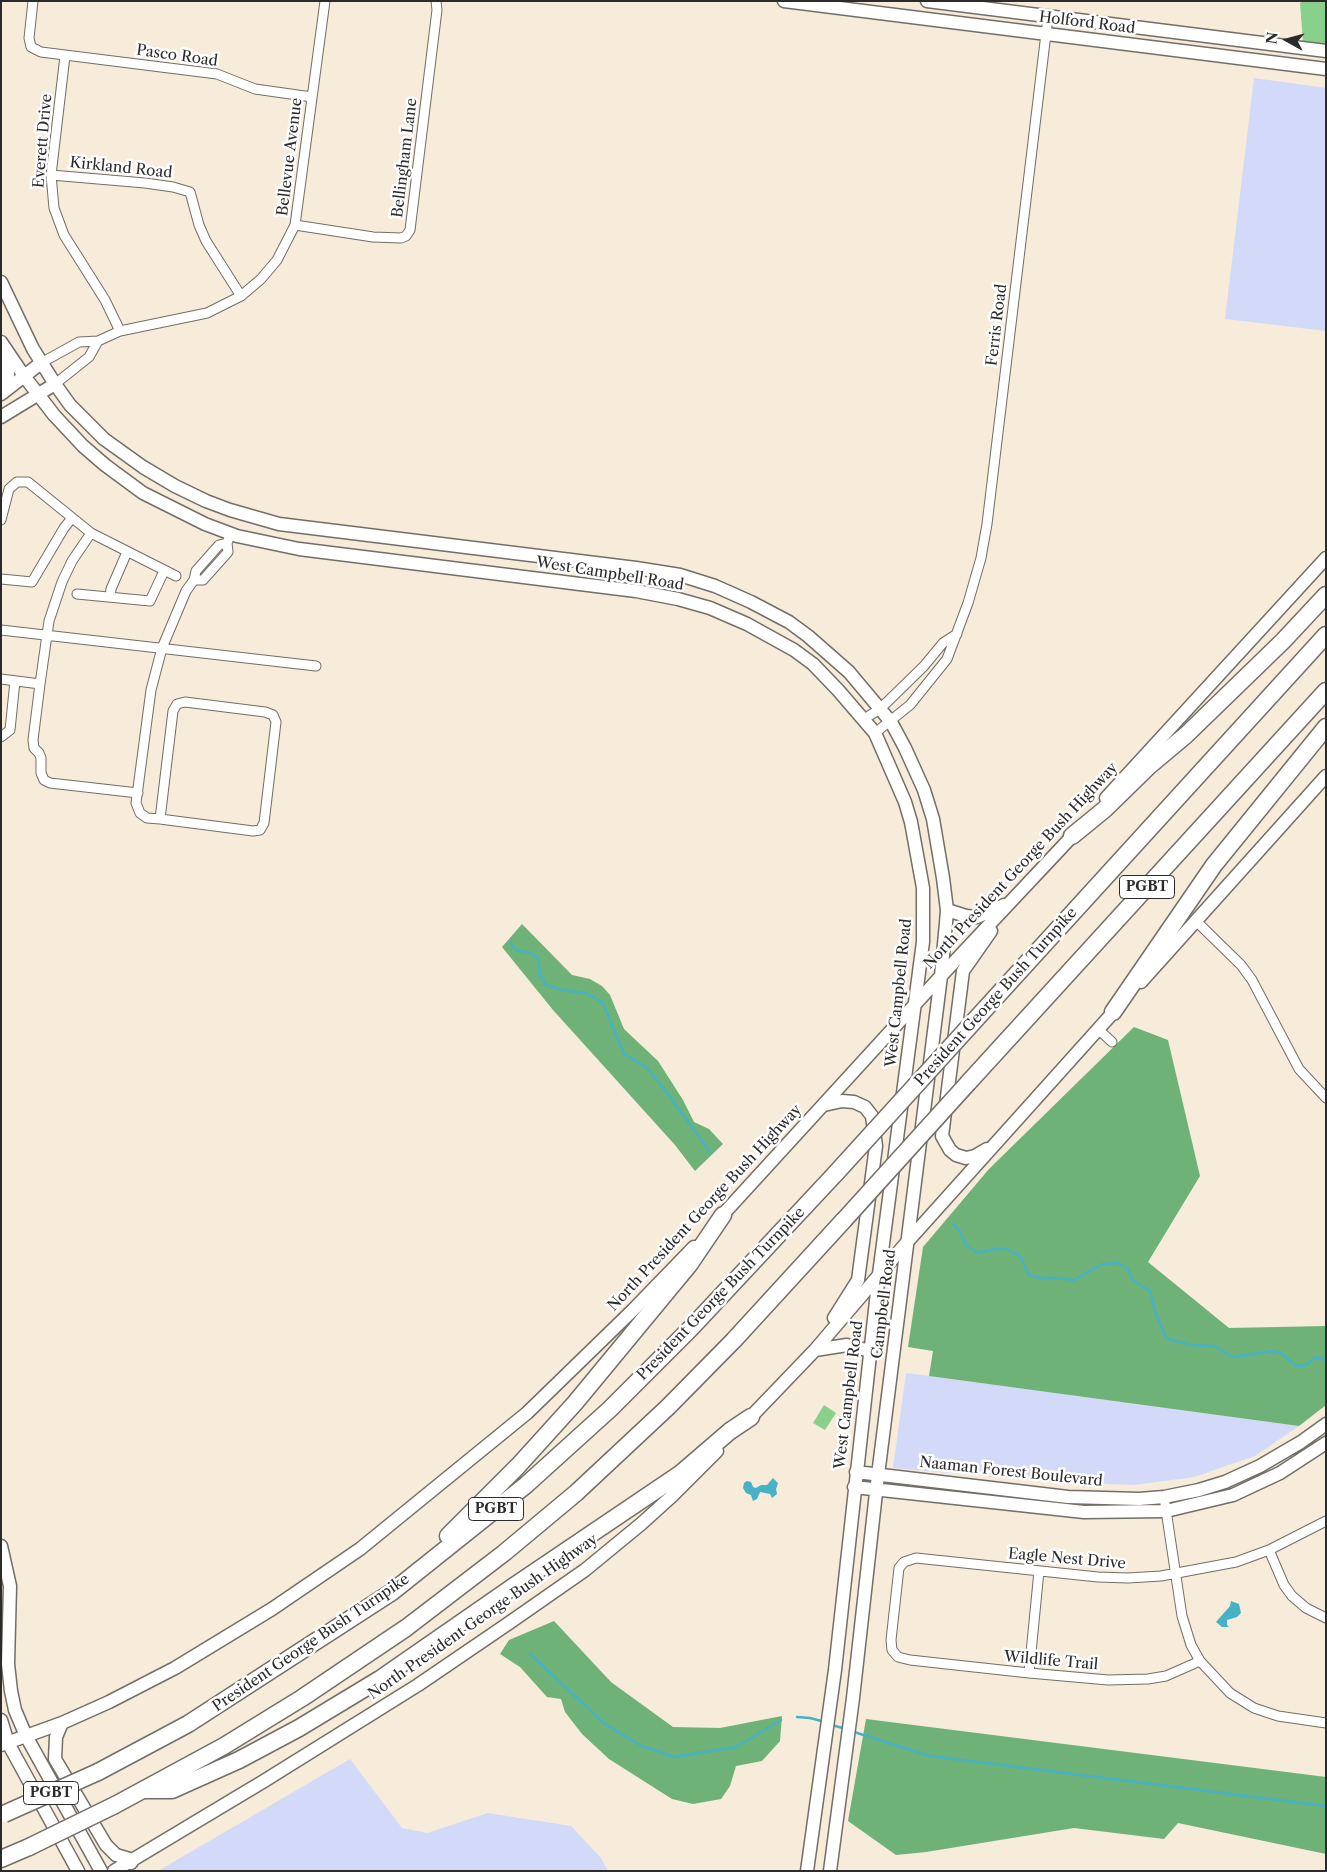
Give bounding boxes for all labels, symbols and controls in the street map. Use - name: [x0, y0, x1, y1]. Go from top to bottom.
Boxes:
- street label: Holford Road: [1038, 8, 1136, 38]
- north arrow: [1262, 15, 1312, 65]
- text: N: [1262, 31, 1282, 45]
- street label: Pasco Road: [135, 41, 219, 71]
- street label: Everett Drive: [30, 93, 56, 189]
- street label: Bellevue Avenue: [274, 97, 306, 217]
- street label: Bellingham Lane: [389, 97, 421, 219]
- street label: Kirkland Road: [69, 154, 173, 182]
- street label: Ferris Road: [983, 283, 1011, 367]
- street label: West Campbell Road: [535, 553, 685, 595]
- street label: North President George Bush Highway: [920, 759, 1122, 973]
- road number: PGBT: [1120, 876, 1174, 899]
- street label: President George Bush Turnpike: [911, 904, 1081, 1090]
- street label: West Campbell Road: [882, 918, 916, 1068]
- street label: North President George Bush Highway: [604, 1101, 806, 1315]
- street label: President George Bush Turnpike: [633, 1204, 809, 1384]
- street label: Campbell Road: [868, 1248, 900, 1360]
- street label: West Campbell Road: [831, 1320, 867, 1470]
- street label: Naaman Forest Boulevard: [919, 1453, 1103, 1491]
- road number: PGBT: [468, 1498, 524, 1520]
- street label: North President George Bush Highway: [365, 1530, 601, 1704]
- street label: Eagle Nest Drive: [1007, 1545, 1127, 1573]
- street label: President George Bush Turnpike: [209, 1570, 413, 1716]
- street label: Wildlife Trail: [1003, 1648, 1099, 1674]
- road number: PGBT: [23, 1782, 78, 1805]

